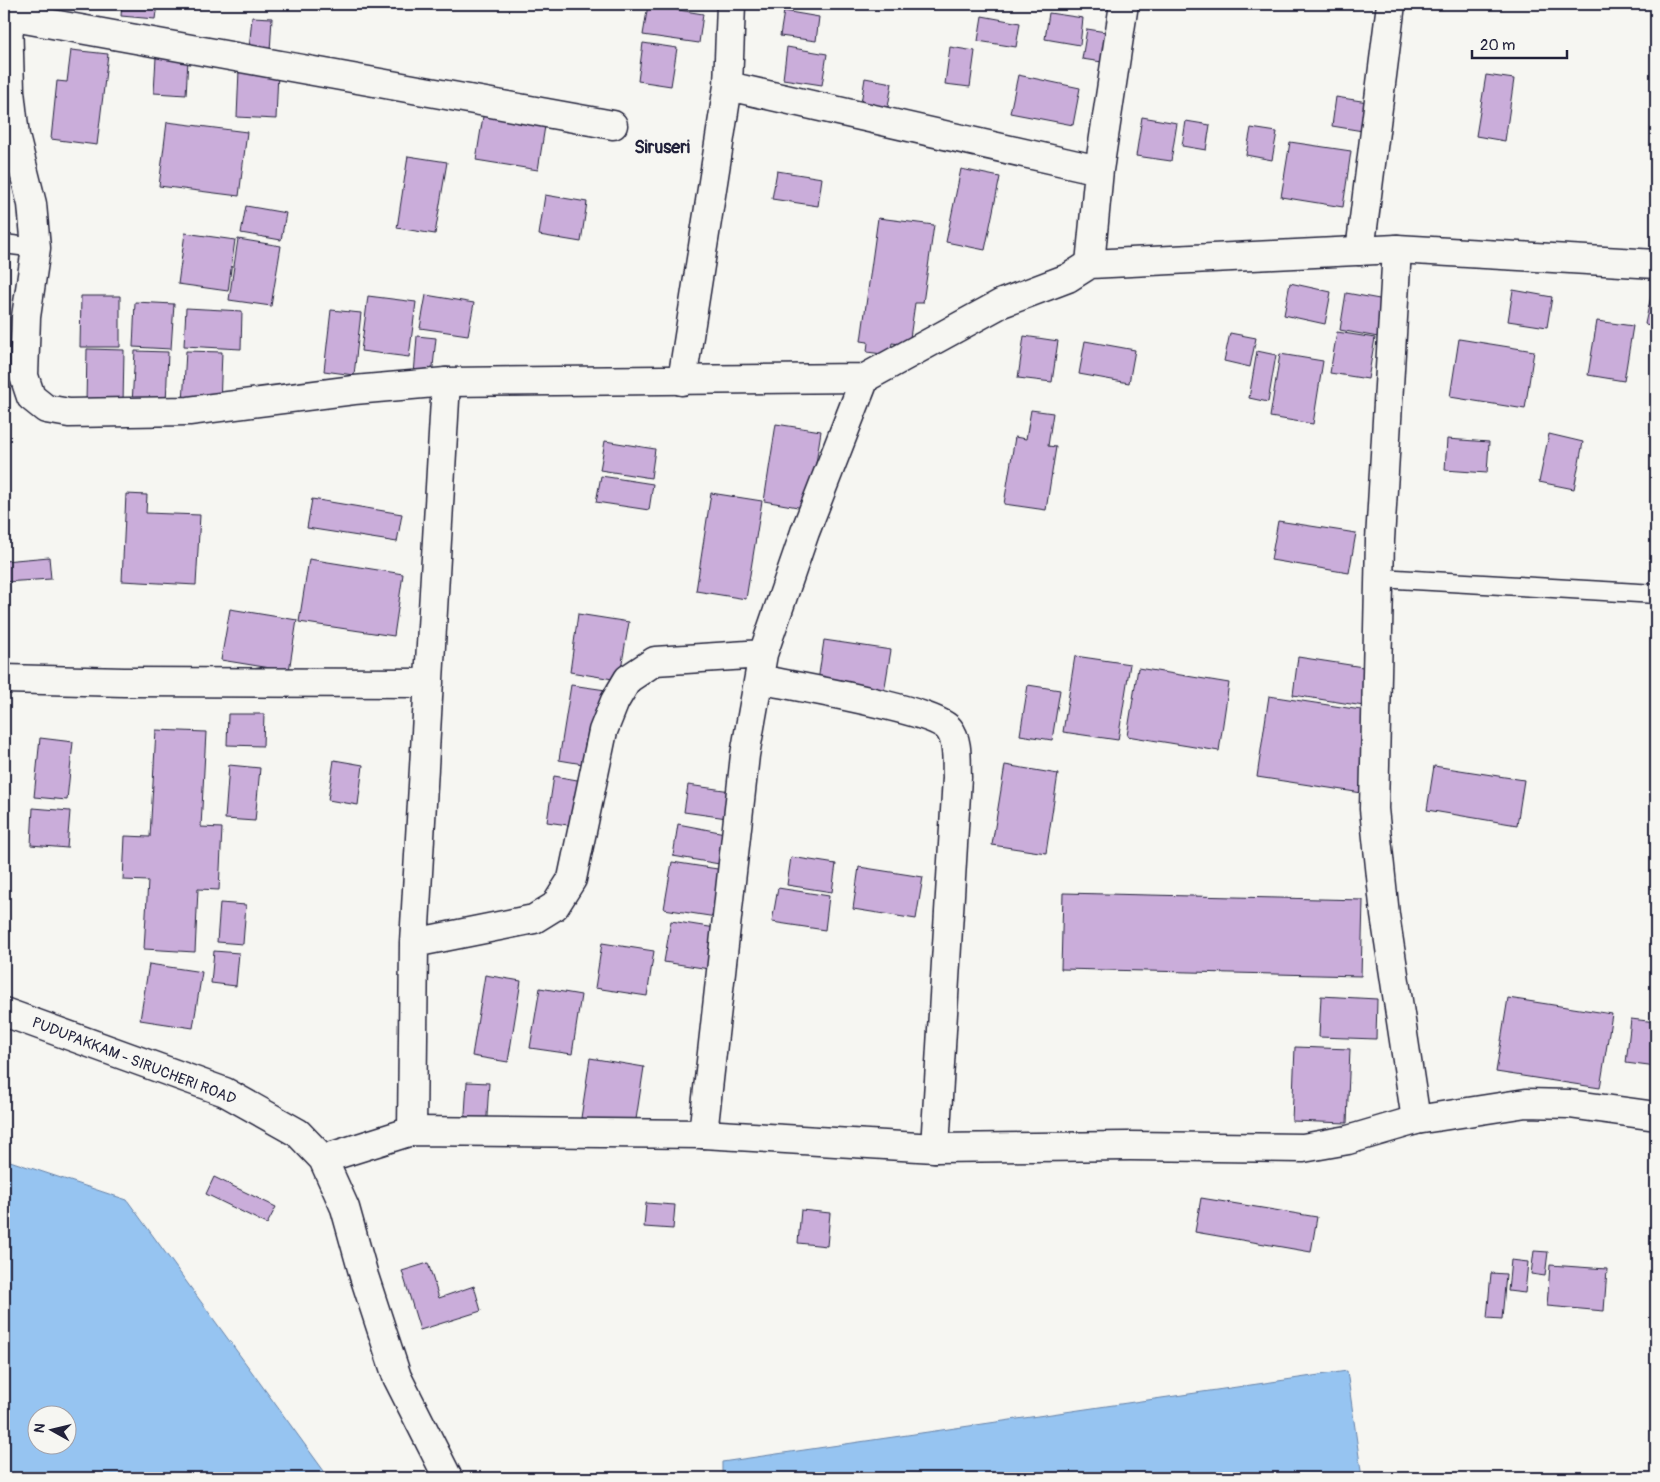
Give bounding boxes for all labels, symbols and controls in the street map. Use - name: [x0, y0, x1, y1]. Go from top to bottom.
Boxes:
- scale bar: [1472, 28, 1568, 60]
- text: 20 m: [1480, 36, 1515, 55]
- district label: Siruseri: [634, 136, 690, 159]
- street label: PUDUPAKKAM - SIRUCHERI ROAD: [29, 1013, 239, 1109]
- north arrow: [28, 1404, 78, 1454]
- text: N: [31, 1422, 49, 1434]

